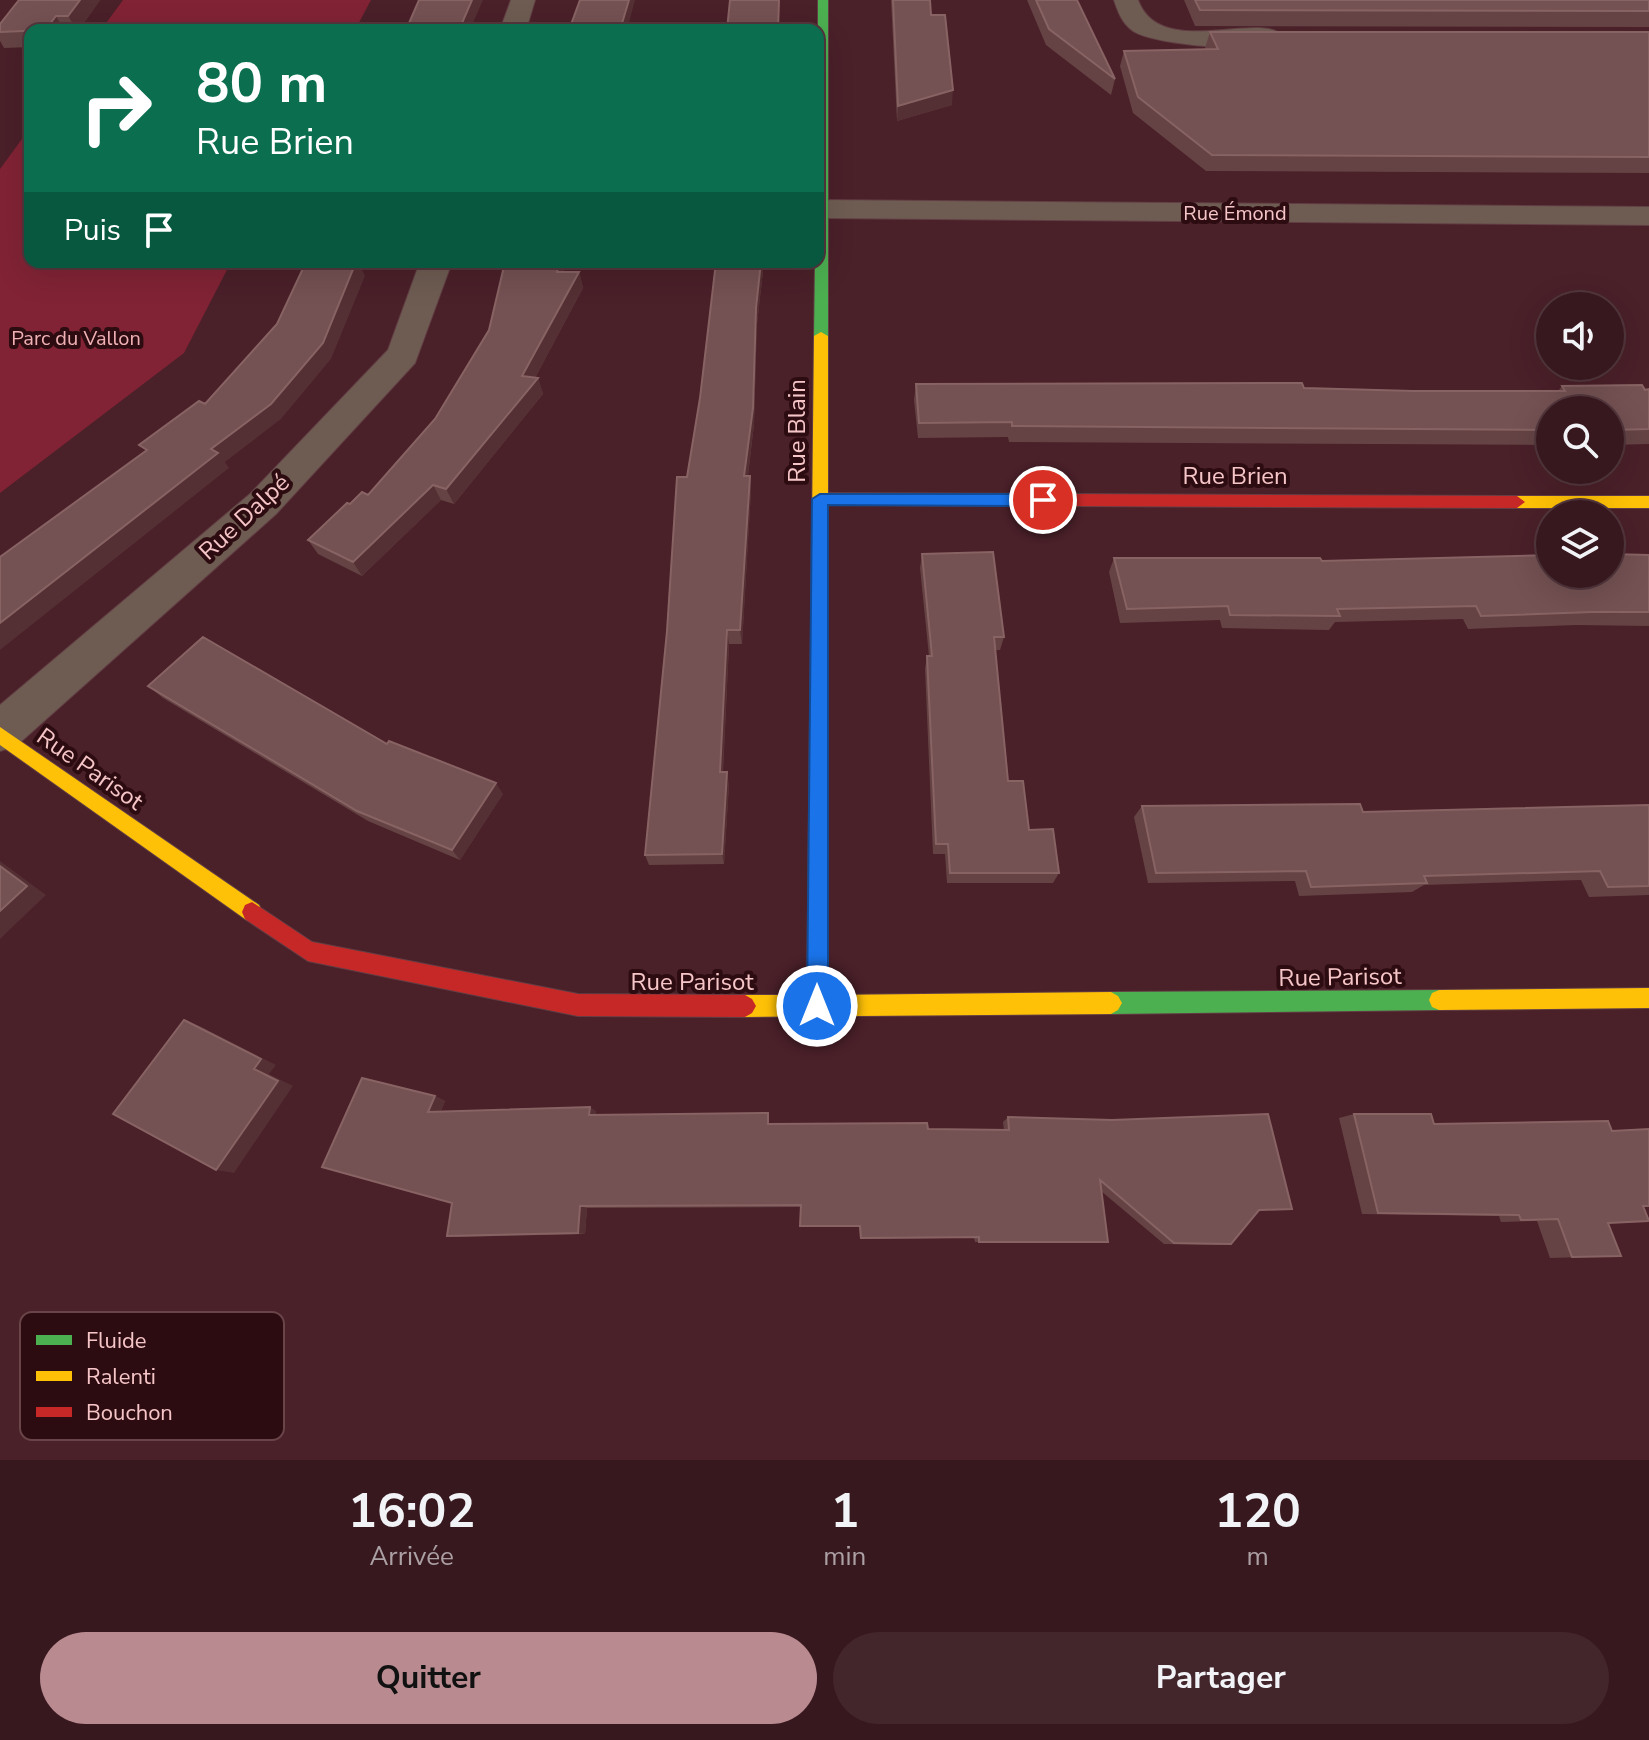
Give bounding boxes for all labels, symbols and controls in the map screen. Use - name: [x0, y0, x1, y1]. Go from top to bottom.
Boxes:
- text: 80 m: [196, 45, 327, 122]
- icon: right: [64, 56, 168, 160]
- text: Rue Brien: [196, 118, 354, 167]
- street label: Rue Émond: [1183, 200, 1287, 227]
- icon: arrive: [137, 208, 181, 252]
- text: Puis: [64, 210, 121, 251]
- map controls: [1536, 292, 1624, 588]
- button: sound: [1536, 292, 1624, 380]
- park label: Parc du Vallon: [11, 325, 141, 352]
- street label: Rue Blain: [781, 379, 813, 483]
- button: search: [1536, 396, 1624, 484]
- street label: Rue Brien: [1182, 460, 1288, 492]
- pin: [1009, 466, 1077, 534]
- street label: Rue Dalpé: [192, 467, 296, 567]
- icon: arrive: [1021, 478, 1065, 522]
- button: layers: [1536, 500, 1624, 588]
- street label: Rue Parisot: [30, 721, 150, 818]
- street label: Rue Parisot: [1278, 960, 1402, 994]
- position arrow: [775, 964, 859, 1048]
- street label: Rue Parisot: [630, 966, 754, 998]
- legend: [20, 1312, 284, 1440]
- text: Fluide: [86, 1326, 147, 1356]
- text: Ralenti: [86, 1362, 156, 1392]
- text: Bouchon: [86, 1398, 173, 1428]
- text: 16:02: [348, 1478, 475, 1544]
- text: 1: [830, 1478, 859, 1544]
- text: 120: [1214, 1478, 1301, 1544]
- text: Arrivée: [369, 1539, 454, 1574]
- text: min: [823, 1539, 866, 1574]
- text: m: [1247, 1539, 1269, 1574]
- button: Quitter: [40, 1632, 817, 1724]
- button: Partager: [833, 1632, 1609, 1724]

